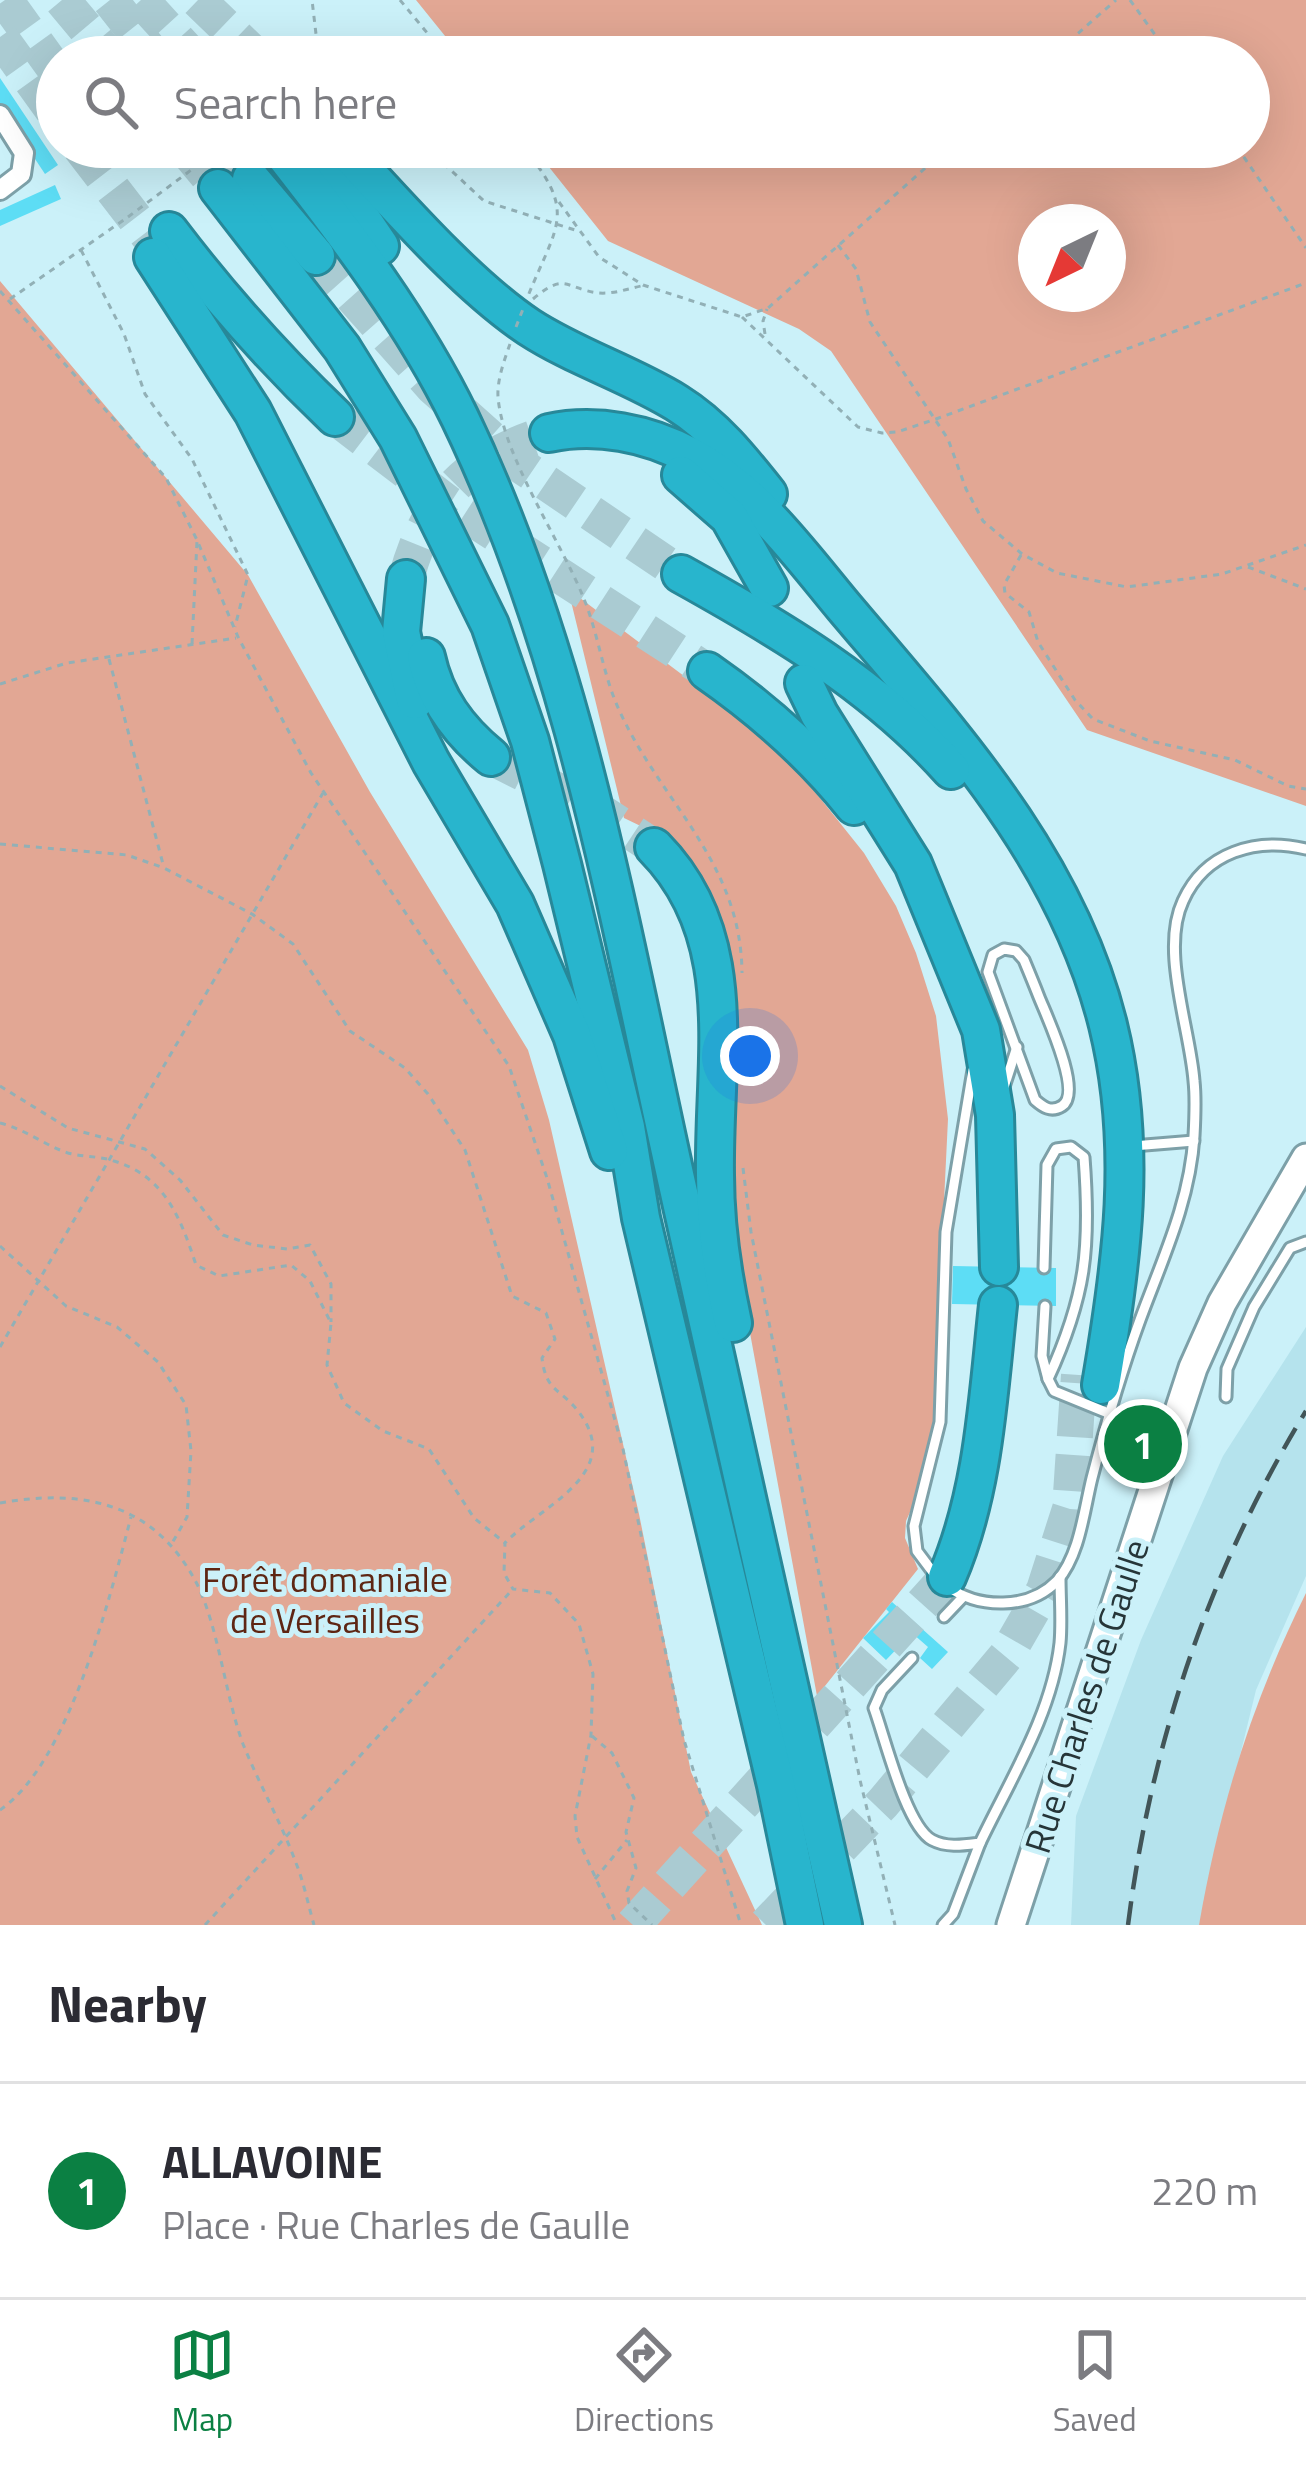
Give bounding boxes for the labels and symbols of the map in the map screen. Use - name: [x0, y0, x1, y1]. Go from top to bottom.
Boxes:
- north arrow: [1018, 204, 1126, 312]
- your location: [720, 1026, 780, 1086]
- pin: 1: [1104, 1399, 1182, 1489]
- street label: Rue Charles de Gaulle: [1009, 1532, 1163, 1860]
- park label: Forêt domaniale de Versailles: [202, 1551, 448, 1647]

